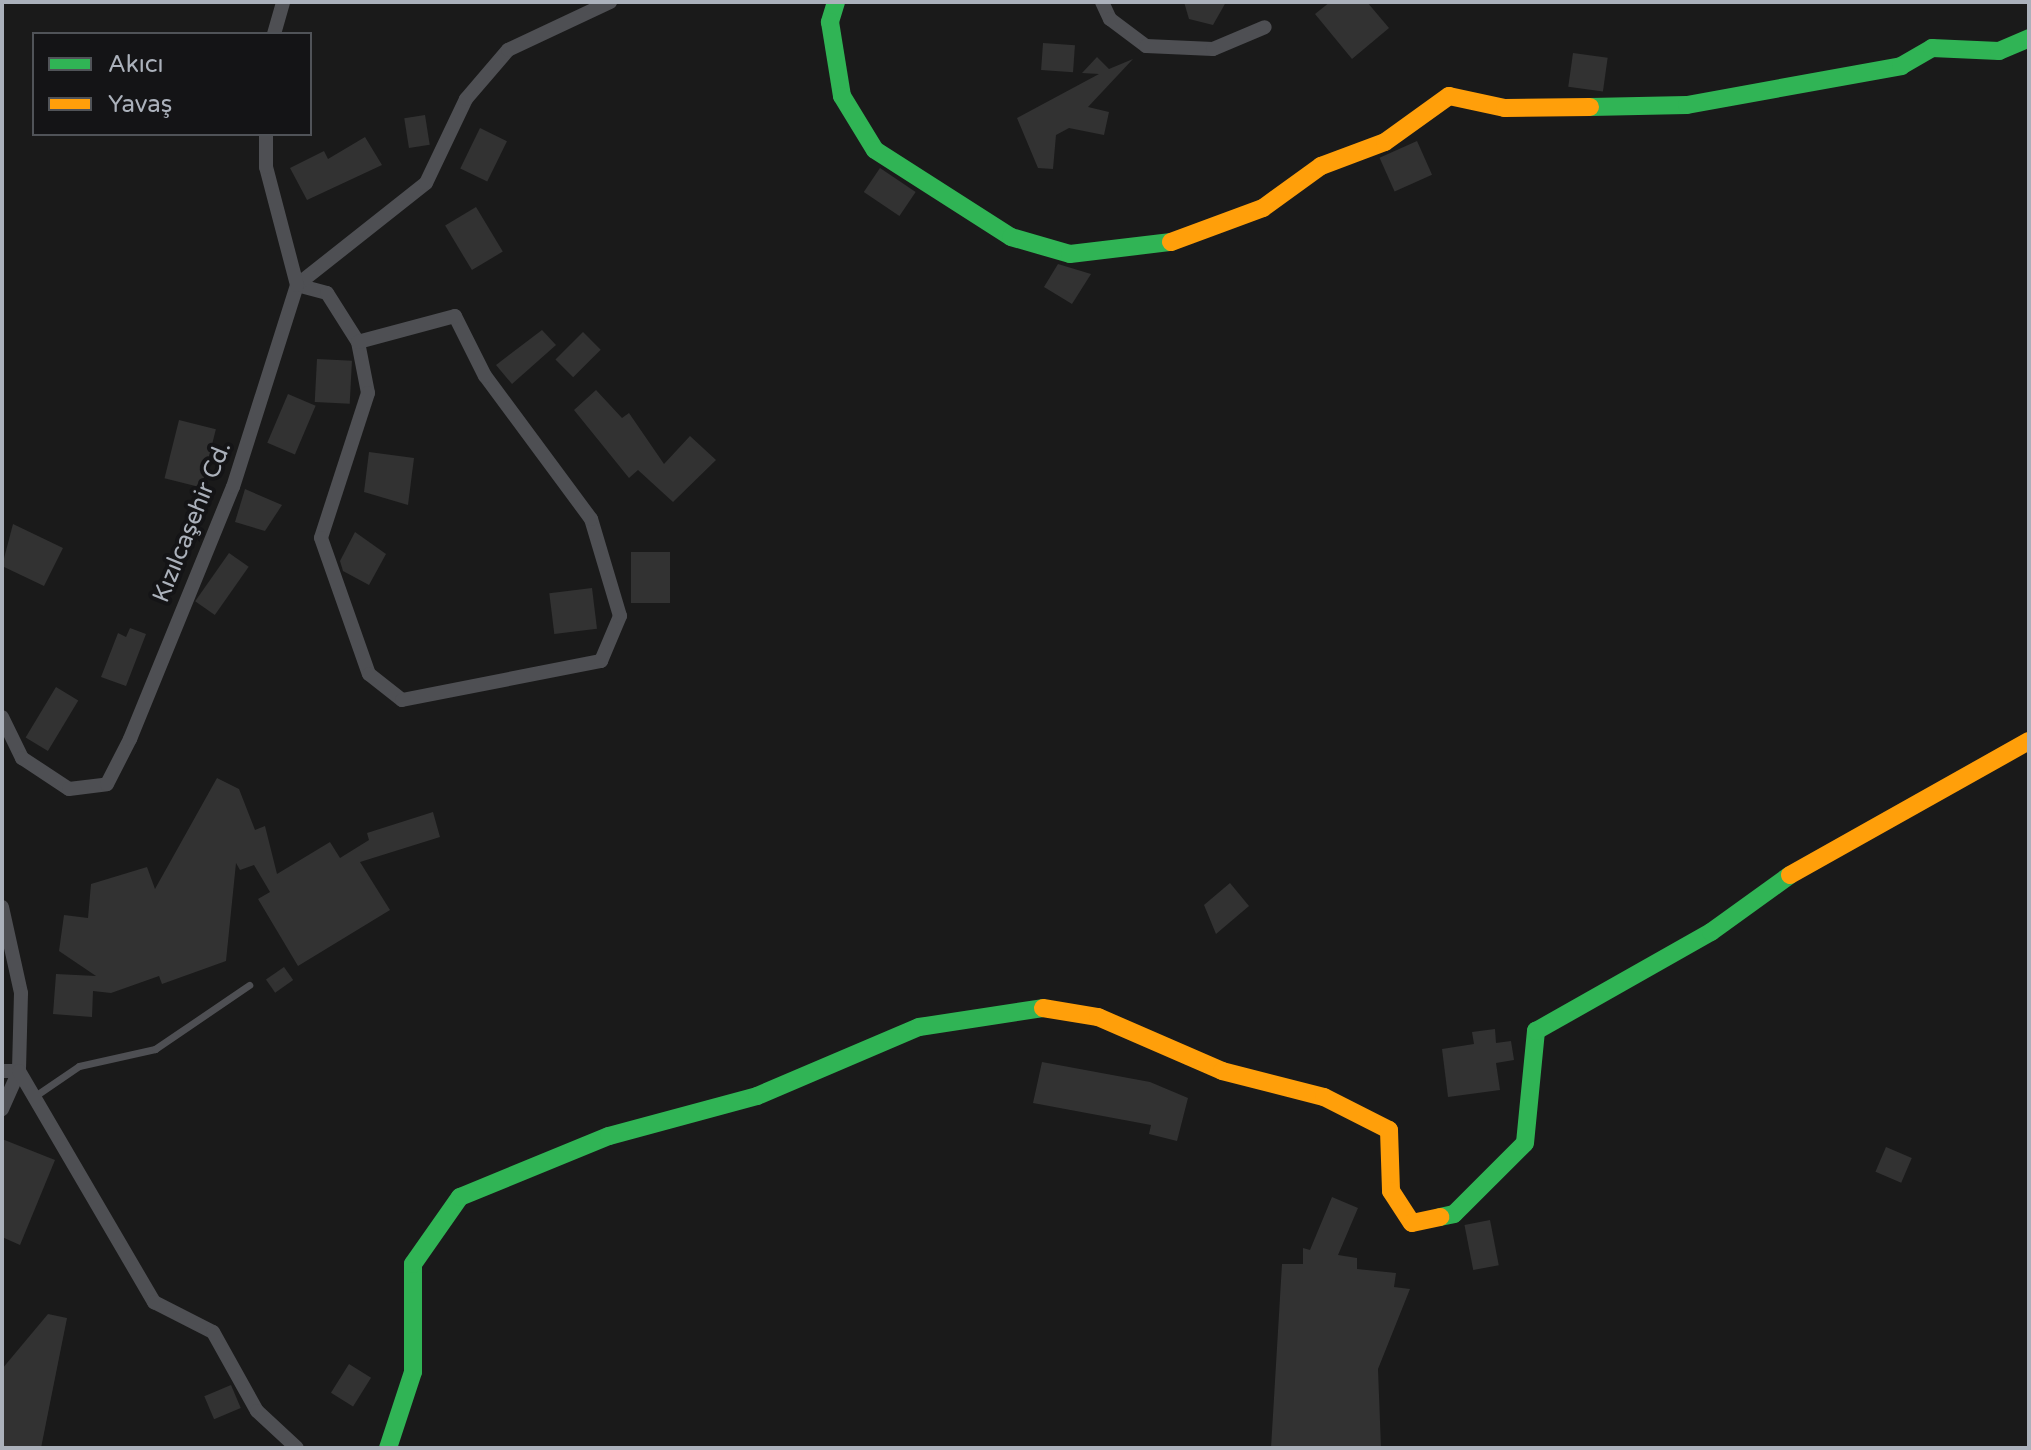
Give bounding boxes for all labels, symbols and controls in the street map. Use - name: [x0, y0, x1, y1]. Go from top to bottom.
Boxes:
- legend: [32, 32, 312, 136]
- text: Akıcı: [108, 50, 164, 79]
- text: Yavaş: [108, 90, 172, 119]
- street label: Kızılcaşehir Cd.: [147, 437, 237, 607]

